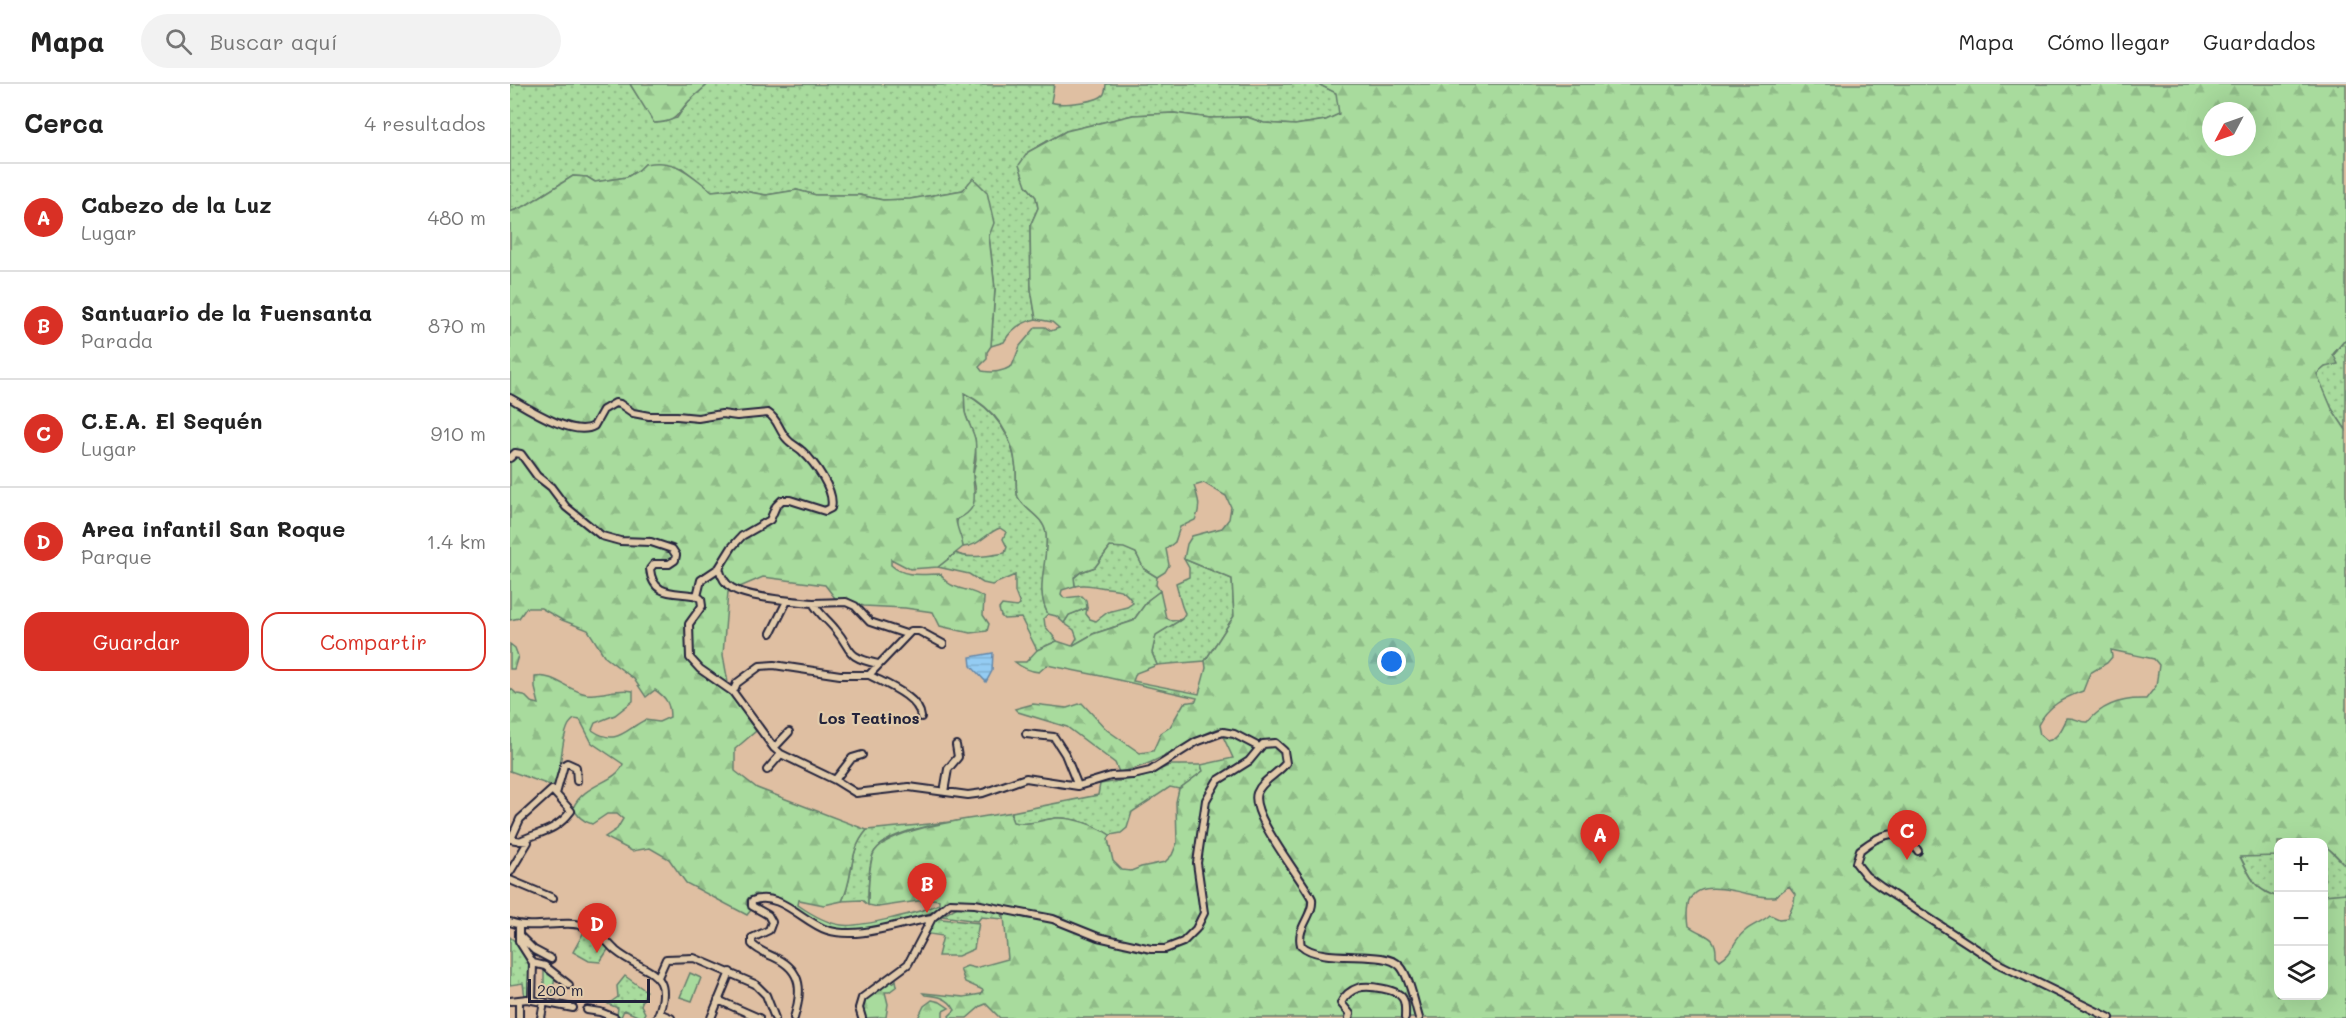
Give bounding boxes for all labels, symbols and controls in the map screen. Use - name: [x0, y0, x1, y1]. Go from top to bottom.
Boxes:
- search box: [141, 14, 561, 68]
- text: Mapa: [30, 23, 105, 59]
- icon: search: [162, 25, 195, 58]
- text: Buscar aquí: [210, 27, 338, 56]
- text: Mapa: [1958, 28, 2014, 55]
- text: Cómo llegar: [2047, 28, 2170, 55]
- text: Guardados: [2203, 28, 2316, 55]
- north arrow: [2202, 102, 2256, 156]
- text: Cerca: [24, 106, 104, 140]
- text: 4 resultados: [364, 110, 486, 136]
- text: Cabezo de la Luz: [81, 190, 272, 219]
- text: A: [37, 204, 50, 230]
- text: 480 m: [427, 204, 486, 230]
- text: Lugar: [81, 219, 137, 245]
- text: Santuario de la Fuensanta: [81, 298, 372, 327]
- text: B: [37, 312, 50, 338]
- text: 870 m: [428, 312, 486, 338]
- text: Parada: [81, 327, 153, 353]
- text: C.E.A. El Sequén: [81, 406, 262, 435]
- text: C: [36, 420, 51, 446]
- text: 910 m: [431, 420, 486, 446]
- text: Lugar: [81, 435, 137, 461]
- text: Area infantil San Roque: [81, 514, 345, 543]
- text: D: [36, 528, 51, 554]
- text: 1.4 km: [426, 528, 486, 554]
- text: Parque: [81, 543, 152, 569]
- button: Guardar: [24, 612, 249, 671]
- button: Compartir: [261, 612, 486, 671]
- your location: [1377, 647, 1406, 676]
- district label: Los Teatinos: [818, 707, 920, 728]
- pin: C: [1888, 810, 1926, 860]
- pin: A: [1580, 814, 1620, 864]
- map controls: [2274, 838, 2328, 1000]
- button: +: [2274, 838, 2328, 892]
- pin: B: [908, 864, 946, 913]
- button: −: [2274, 892, 2328, 946]
- pin: D: [578, 904, 616, 953]
- button: layers: [2274, 946, 2328, 1000]
- scale bar: [528, 976, 650, 1004]
- text: 200 m: [537, 979, 584, 1000]

